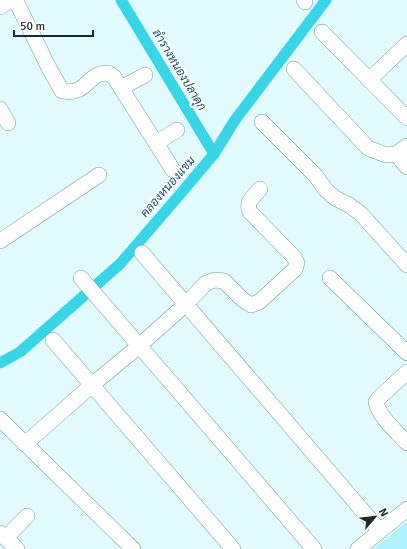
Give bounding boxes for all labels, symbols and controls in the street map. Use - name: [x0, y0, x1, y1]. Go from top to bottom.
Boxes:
- scale bar: [14, 12, 93, 38]
- text: 50 m: [20, 19, 45, 34]
- water label: ลำรางหนองปลาดุก: [148, 27, 209, 114]
- water label: คลองหนองแขม: [137, 153, 199, 221]
- north arrow: [355, 497, 395, 537]
- text: N: [376, 506, 391, 519]

